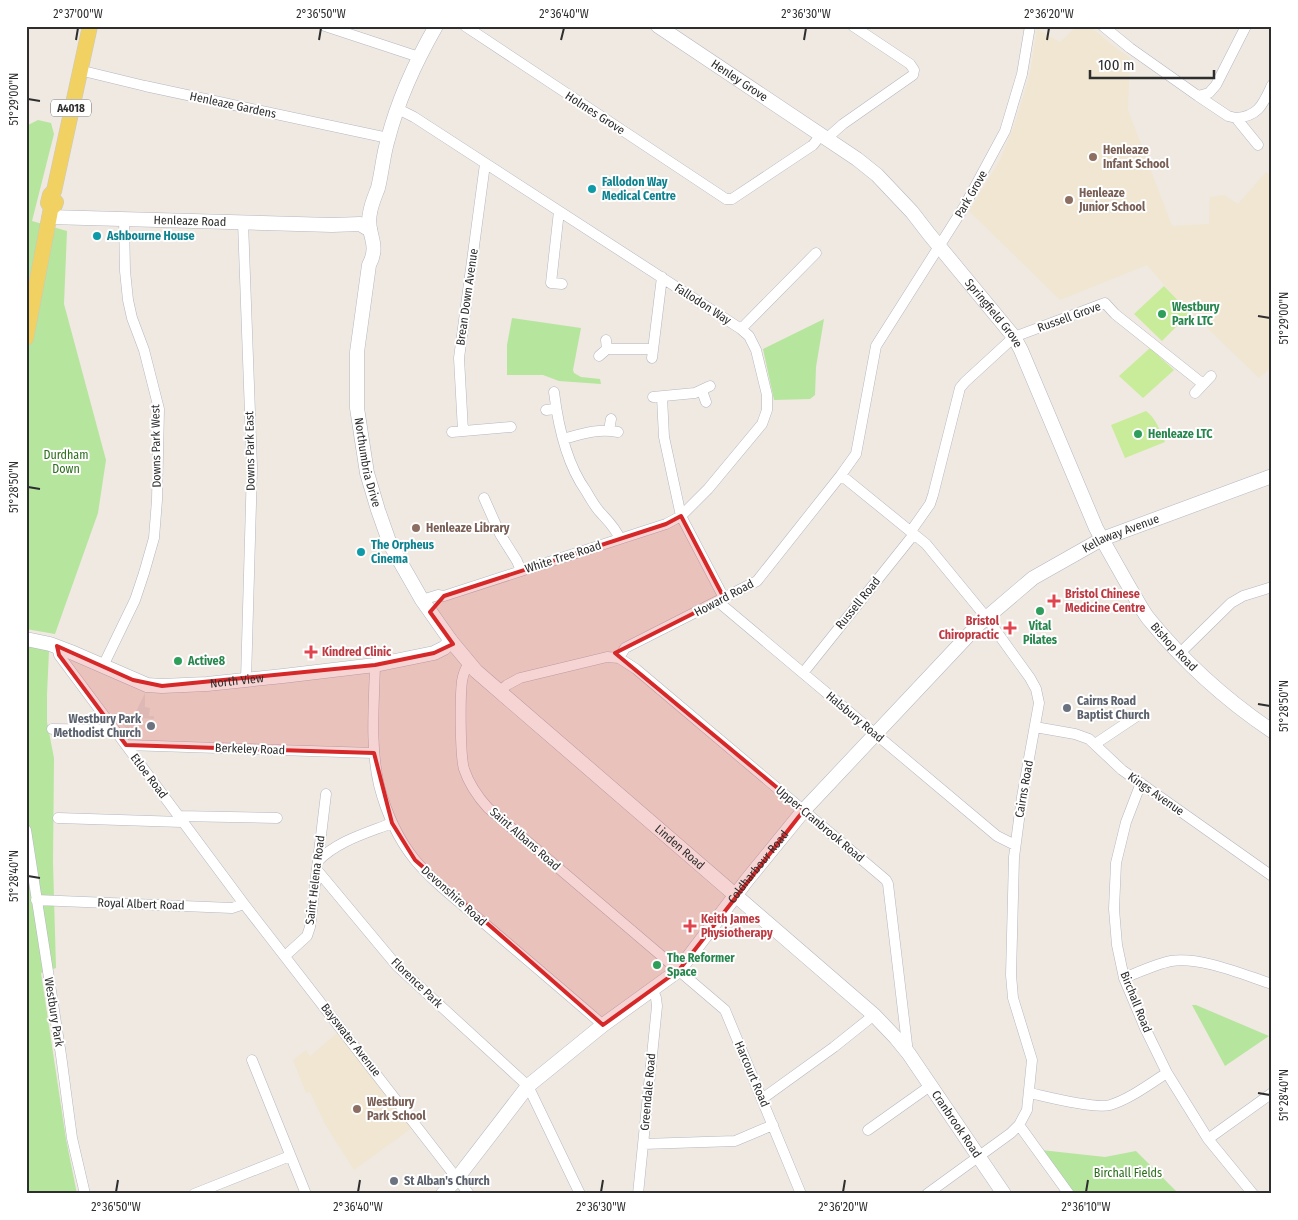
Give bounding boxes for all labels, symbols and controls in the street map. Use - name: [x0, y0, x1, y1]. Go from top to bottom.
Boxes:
- text: 2°37'00"W: [53, 7, 103, 21]
- text: 2°36'50"W: [296, 7, 346, 21]
- text: 2°36'40"W: [539, 7, 589, 21]
- text: 2°36'30"W: [781, 7, 831, 21]
- text: 2°36'20"W: [1024, 7, 1074, 21]
- scale bar: [1090, 48, 1214, 80]
- text: 100 m: [1098, 56, 1135, 74]
- street label: Henley Grove: [709, 57, 770, 104]
- text: 51°29'00"N: [7, 73, 21, 125]
- street label: Henleaze Gardens: [188, 89, 278, 121]
- street label: Holmes Grove: [563, 89, 627, 137]
- road number: A4018: [51, 100, 91, 116]
- place label: Henleaze Infant School: [1103, 143, 1170, 171]
- marker: Henleaze Infant School: [1087, 151, 1099, 163]
- street label: Park Grove: [952, 168, 990, 220]
- place label: Fallodon Way Medical Centre: [602, 175, 676, 203]
- marker: Fallodon Way Medical Centre: [586, 183, 598, 195]
- place label: Henleaze Junior School: [1078, 186, 1146, 214]
- marker: Henleaze Junior School: [1063, 194, 1075, 206]
- street label: Henleaze Road: [153, 213, 226, 229]
- place label: Ashbourne House: [106, 229, 195, 243]
- marker: Ashbourne House: [91, 230, 103, 242]
- street label: Brean Down Avenue: [453, 248, 481, 346]
- street label: Springfield Grove: [962, 276, 1025, 350]
- street label: Fallodon Way: [672, 281, 734, 328]
- text: 51°29'00"N: [1277, 292, 1291, 344]
- street label: Russell Grove: [1035, 299, 1103, 335]
- place label: Westbury Park LTC: [1172, 300, 1220, 328]
- marker: Westbury Park LTC: [1156, 308, 1168, 320]
- street label: Downs Park West: [148, 404, 164, 488]
- street label: Downs Park East: [242, 411, 258, 491]
- street label: Northumbria Drive: [352, 417, 384, 509]
- place label: Henleaze LTC: [1148, 427, 1213, 441]
- marker: Henleaze LTC: [1132, 428, 1144, 440]
- park label: Durdham Down: [44, 448, 88, 476]
- text: 51°28'50"N: [7, 461, 21, 513]
- street label: Kellaway Avenue: [1080, 511, 1161, 556]
- place label: Henleaze Library: [426, 521, 510, 535]
- marker: Henleaze Library: [410, 522, 422, 534]
- place label: The Orpheus Cinema: [371, 538, 435, 566]
- street label: White Tree Road: [523, 538, 603, 576]
- marker: The Orpheus Cinema: [355, 546, 367, 558]
- street label: Russell Road: [833, 574, 883, 632]
- street label: Howard Road: [692, 577, 756, 619]
- place label: Bristol Chinese Medicine Centre: [1065, 587, 1145, 615]
- marker: Bristol Chinese Medicine Centre: [1047, 594, 1061, 608]
- marker: Vital Pilates: [1034, 605, 1046, 617]
- place label: Bristol Chiropractic: [939, 614, 1000, 642]
- place label: Vital Pilates: [1023, 619, 1058, 647]
- street label: Bishop Road: [1148, 620, 1200, 674]
- marker: Bristol Chiropractic: [1003, 621, 1017, 635]
- marker: Kindred Clinic: [304, 645, 318, 659]
- place label: Kindred Clinic: [322, 645, 392, 659]
- place label: Active8: [187, 654, 226, 668]
- marker: Active8: [172, 655, 184, 667]
- street label: North View: [209, 671, 265, 691]
- text: 51°28'50"N: [1277, 680, 1291, 732]
- street label: Halsbury Road: [823, 689, 887, 745]
- place label: Cairns Road Baptist Church: [1077, 694, 1150, 722]
- marker: Cairns Road Baptist Church: [1061, 702, 1073, 714]
- place label: Westbury Park Methodist Church: [53, 712, 142, 740]
- marker: Westbury Park Methodist Church: [145, 720, 157, 732]
- street label: Berkeley Road: [215, 741, 285, 757]
- street label: Etloe Road: [128, 751, 170, 801]
- street label: Cairns Road: [1012, 759, 1036, 819]
- street label: Kings Avenue: [1125, 770, 1187, 818]
- street label: Upper Cranbrook Road: [773, 783, 867, 865]
- street label: Saint Albans Road: [487, 805, 563, 873]
- street label: Linden Road: [652, 822, 707, 872]
- street label: Coldharbour Road: [725, 828, 791, 906]
- street label: Saint Helena Road: [303, 834, 327, 926]
- text: 51°28'40"N: [7, 850, 21, 902]
- street label: Devonshire Road: [419, 863, 489, 929]
- street label: Royal Albert Road: [97, 895, 185, 913]
- place label: Keith James Physiotherapy: [701, 912, 773, 940]
- marker: Keith James Physiotherapy: [683, 919, 697, 933]
- place label: The Reformer Space: [667, 951, 735, 979]
- street label: Florence Park: [389, 955, 446, 1011]
- marker: The Reformer Space: [651, 959, 663, 971]
- street label: Birchall Road: [1117, 969, 1155, 1035]
- street label: Westbury Park: [42, 976, 66, 1048]
- street label: Bayswater Avenue: [318, 1001, 384, 1079]
- street label: Harcourt Road: [732, 1039, 772, 1109]
- street label: Greendale Road: [638, 1053, 658, 1131]
- text: 51°28'40"N: [1277, 1069, 1291, 1121]
- street label: Cranbrook Road: [929, 1088, 984, 1160]
- place label: Westbury Park School: [367, 1095, 426, 1123]
- marker: Westbury Park School: [351, 1103, 363, 1115]
- park label: Birchall Fields: [1094, 1166, 1162, 1180]
- place label: St Alban's Church: [404, 1174, 490, 1188]
- marker: St Alban's Church: [388, 1175, 400, 1187]
- text: 2°36'50"W: [91, 1200, 141, 1214]
- text: 2°36'40"W: [333, 1200, 383, 1214]
- text: 2°36'30"W: [576, 1200, 626, 1214]
- text: 2°36'20"W: [818, 1200, 868, 1214]
- text: 2°36'10"W: [1062, 1200, 1110, 1214]

